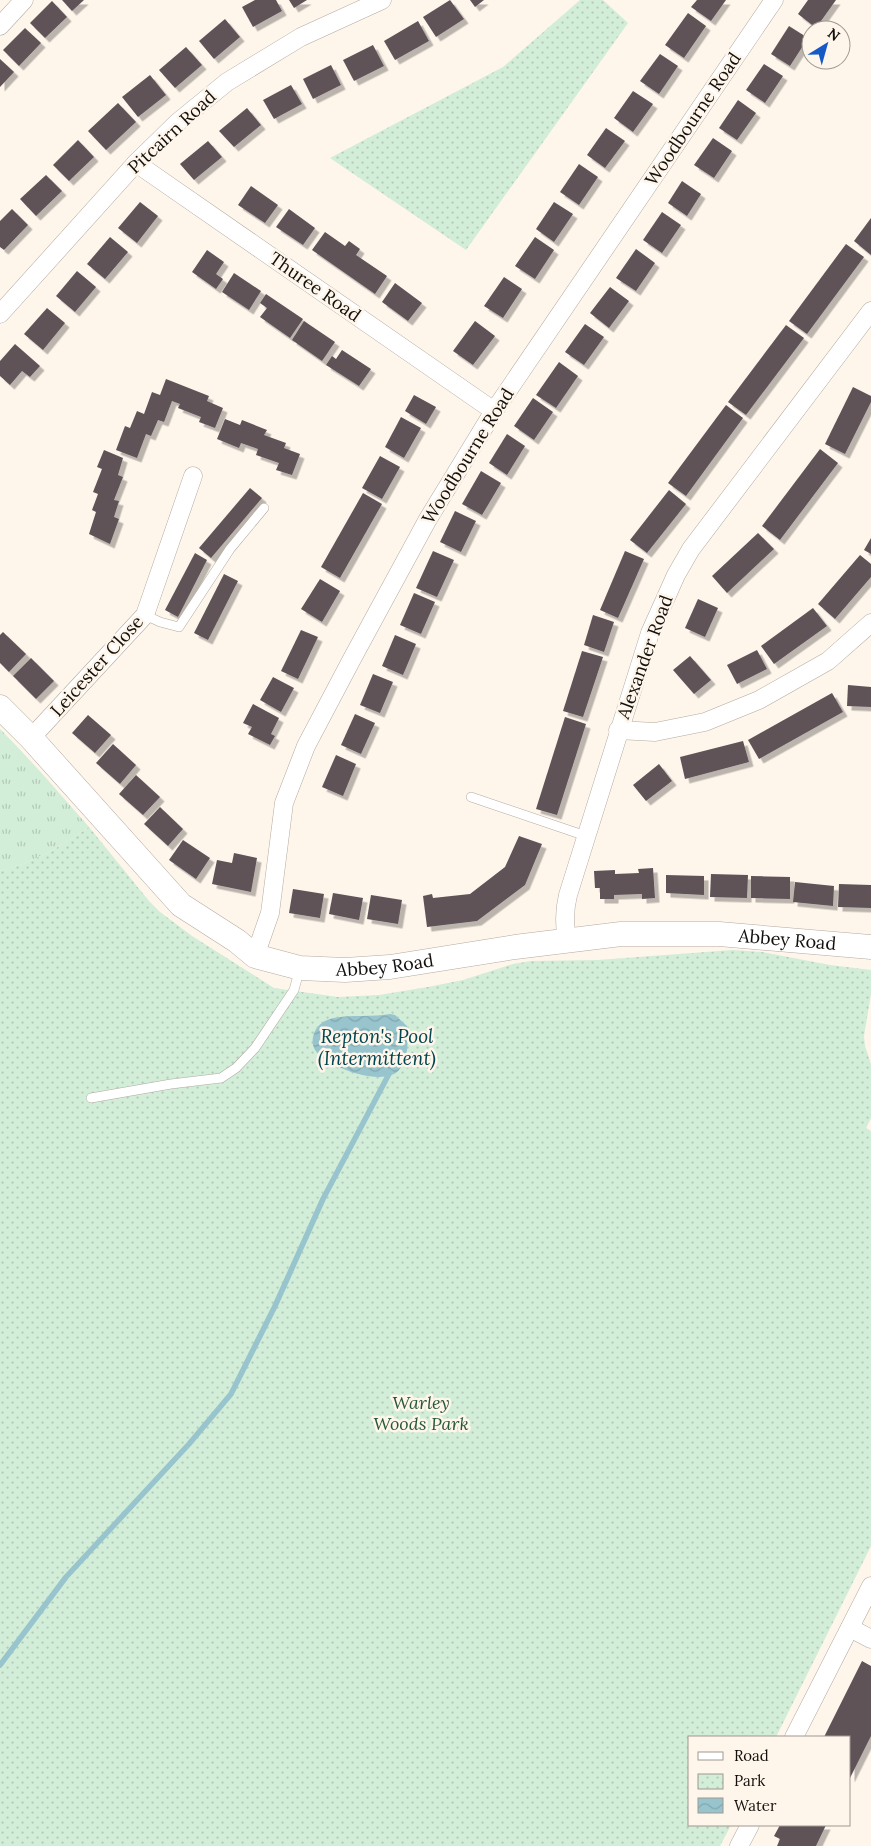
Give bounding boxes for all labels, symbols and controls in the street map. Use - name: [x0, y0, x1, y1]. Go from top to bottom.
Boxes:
- north arrow: [801, 20, 851, 70]
- text: N: [824, 24, 844, 45]
- street label: Woodbourne Road: [640, 48, 746, 190]
- street label: Pitcairn Road: [123, 85, 221, 178]
- street label: Thuree Road: [265, 247, 366, 327]
- street label: Woodbourne Road: [417, 383, 519, 528]
- street label: Alexander Road: [611, 591, 678, 723]
- street label: Leicester Close: [45, 610, 148, 721]
- street label: Abbey Road: [737, 924, 837, 955]
- street label: Abbey Road: [335, 948, 435, 981]
- water label: Repton's Pool (Intermittent): [318, 1024, 436, 1071]
- park label: Warley Woods Park: [373, 1391, 469, 1435]
- legend: [688, 1736, 851, 1826]
- text: Road: [734, 1746, 769, 1765]
- text: Park: [734, 1771, 765, 1790]
- text: Water: [734, 1796, 777, 1815]

